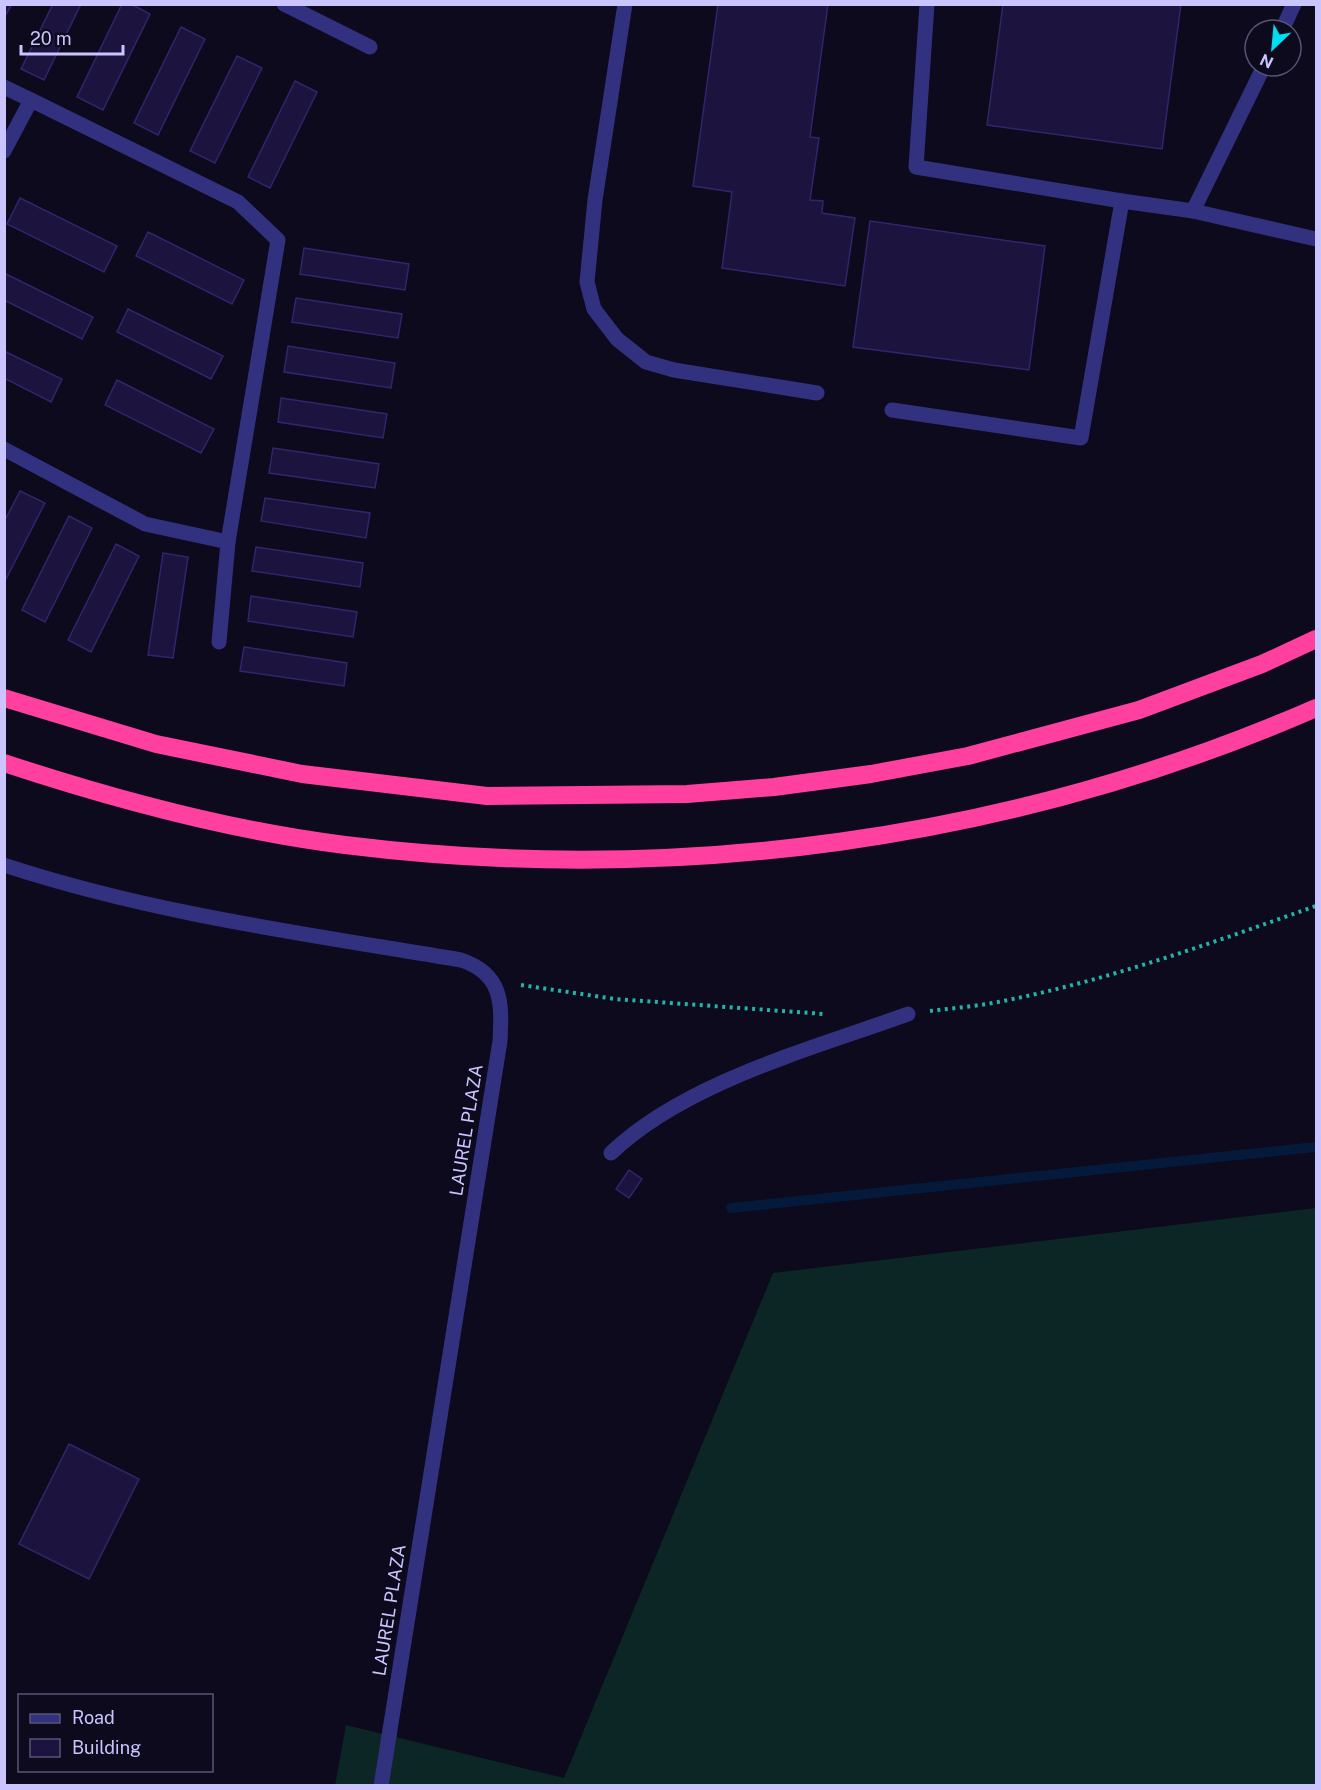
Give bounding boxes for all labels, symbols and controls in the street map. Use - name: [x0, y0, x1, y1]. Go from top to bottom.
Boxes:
- scale bar: [21, 18, 123, 56]
- north arrow: [1243, 18, 1303, 78]
- text: 20 m: [30, 28, 72, 49]
- text: N: [1257, 50, 1276, 72]
- street label: LAUREL PLAZA: [445, 1062, 487, 1197]
- street label: LAUREL PLAZA: [368, 1542, 410, 1677]
- legend: [18, 1694, 213, 1772]
- text: Road: [72, 1707, 115, 1728]
- text: Building: [72, 1737, 141, 1758]

